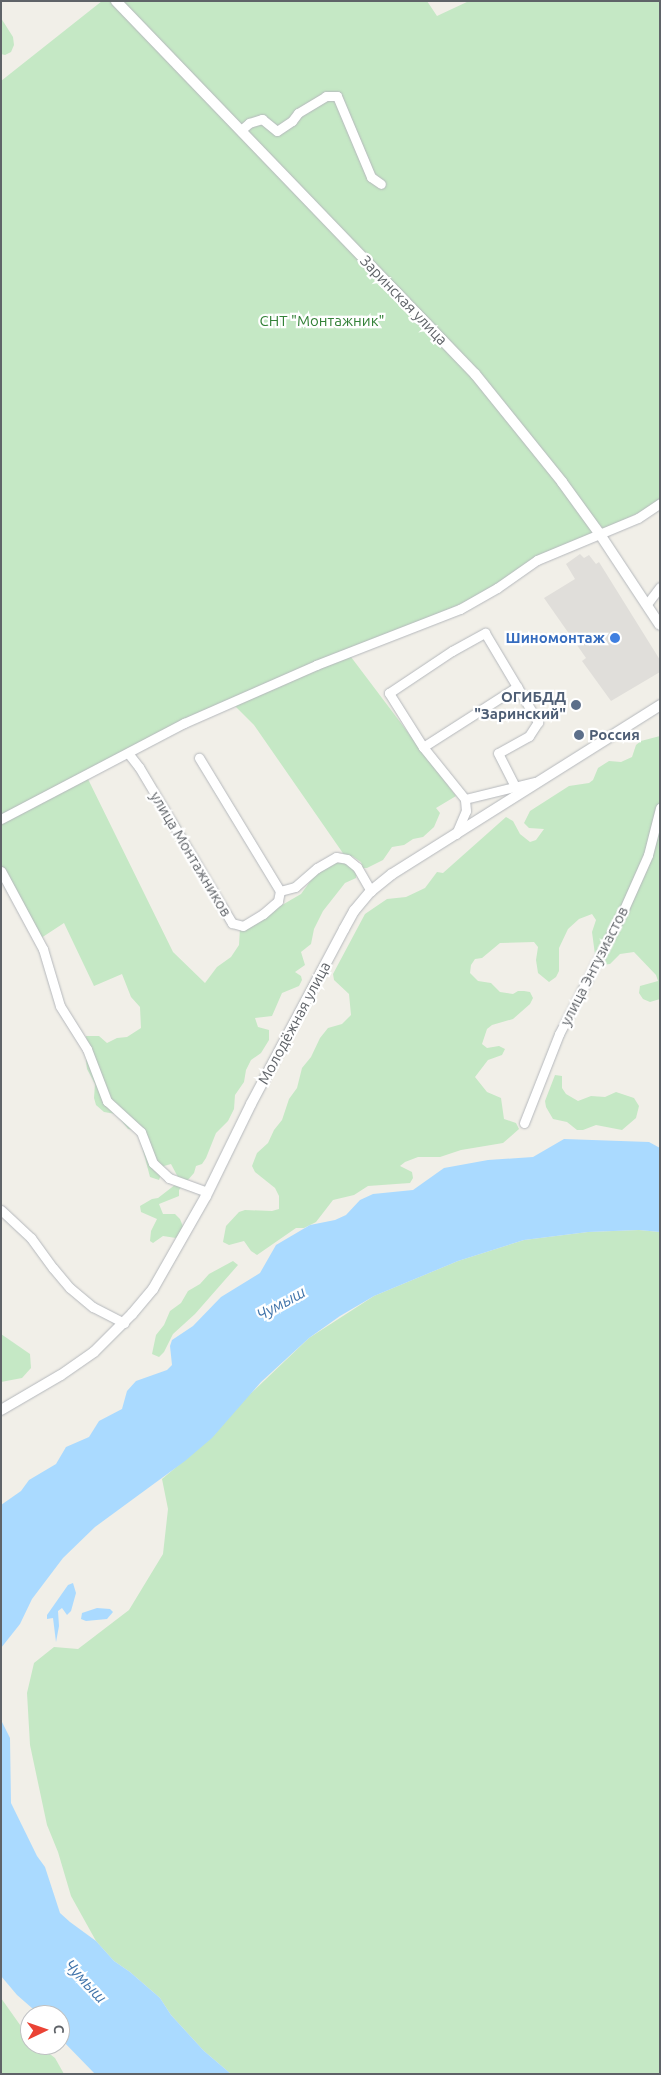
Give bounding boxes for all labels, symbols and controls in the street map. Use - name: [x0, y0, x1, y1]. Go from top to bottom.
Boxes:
- street label: Заринская улица: [357, 251, 451, 349]
- park label: СНТ "Монтажник": [260, 312, 384, 330]
- place label: Шиномонтаж: [506, 629, 605, 647]
- marker: Шиномонтаж: [609, 632, 621, 644]
- place label: ОГИБДД "Заринский": [474, 687, 566, 722]
- marker: ОГИБДД "Заринский": [570, 699, 582, 711]
- place label: Россия: [589, 726, 640, 744]
- marker: Россия: [573, 729, 585, 741]
- street label: улица Монтажников: [147, 788, 235, 920]
- street label: улица Энтузиастов: [556, 903, 632, 1029]
- street label: Молодёжная улица: [254, 958, 334, 1088]
- water label: Чумыш: [253, 1282, 309, 1324]
- water label: Чумыш: [61, 1955, 111, 2007]
- north arrow: [20, 2005, 70, 2055]
- text: С: [51, 2024, 67, 2034]

